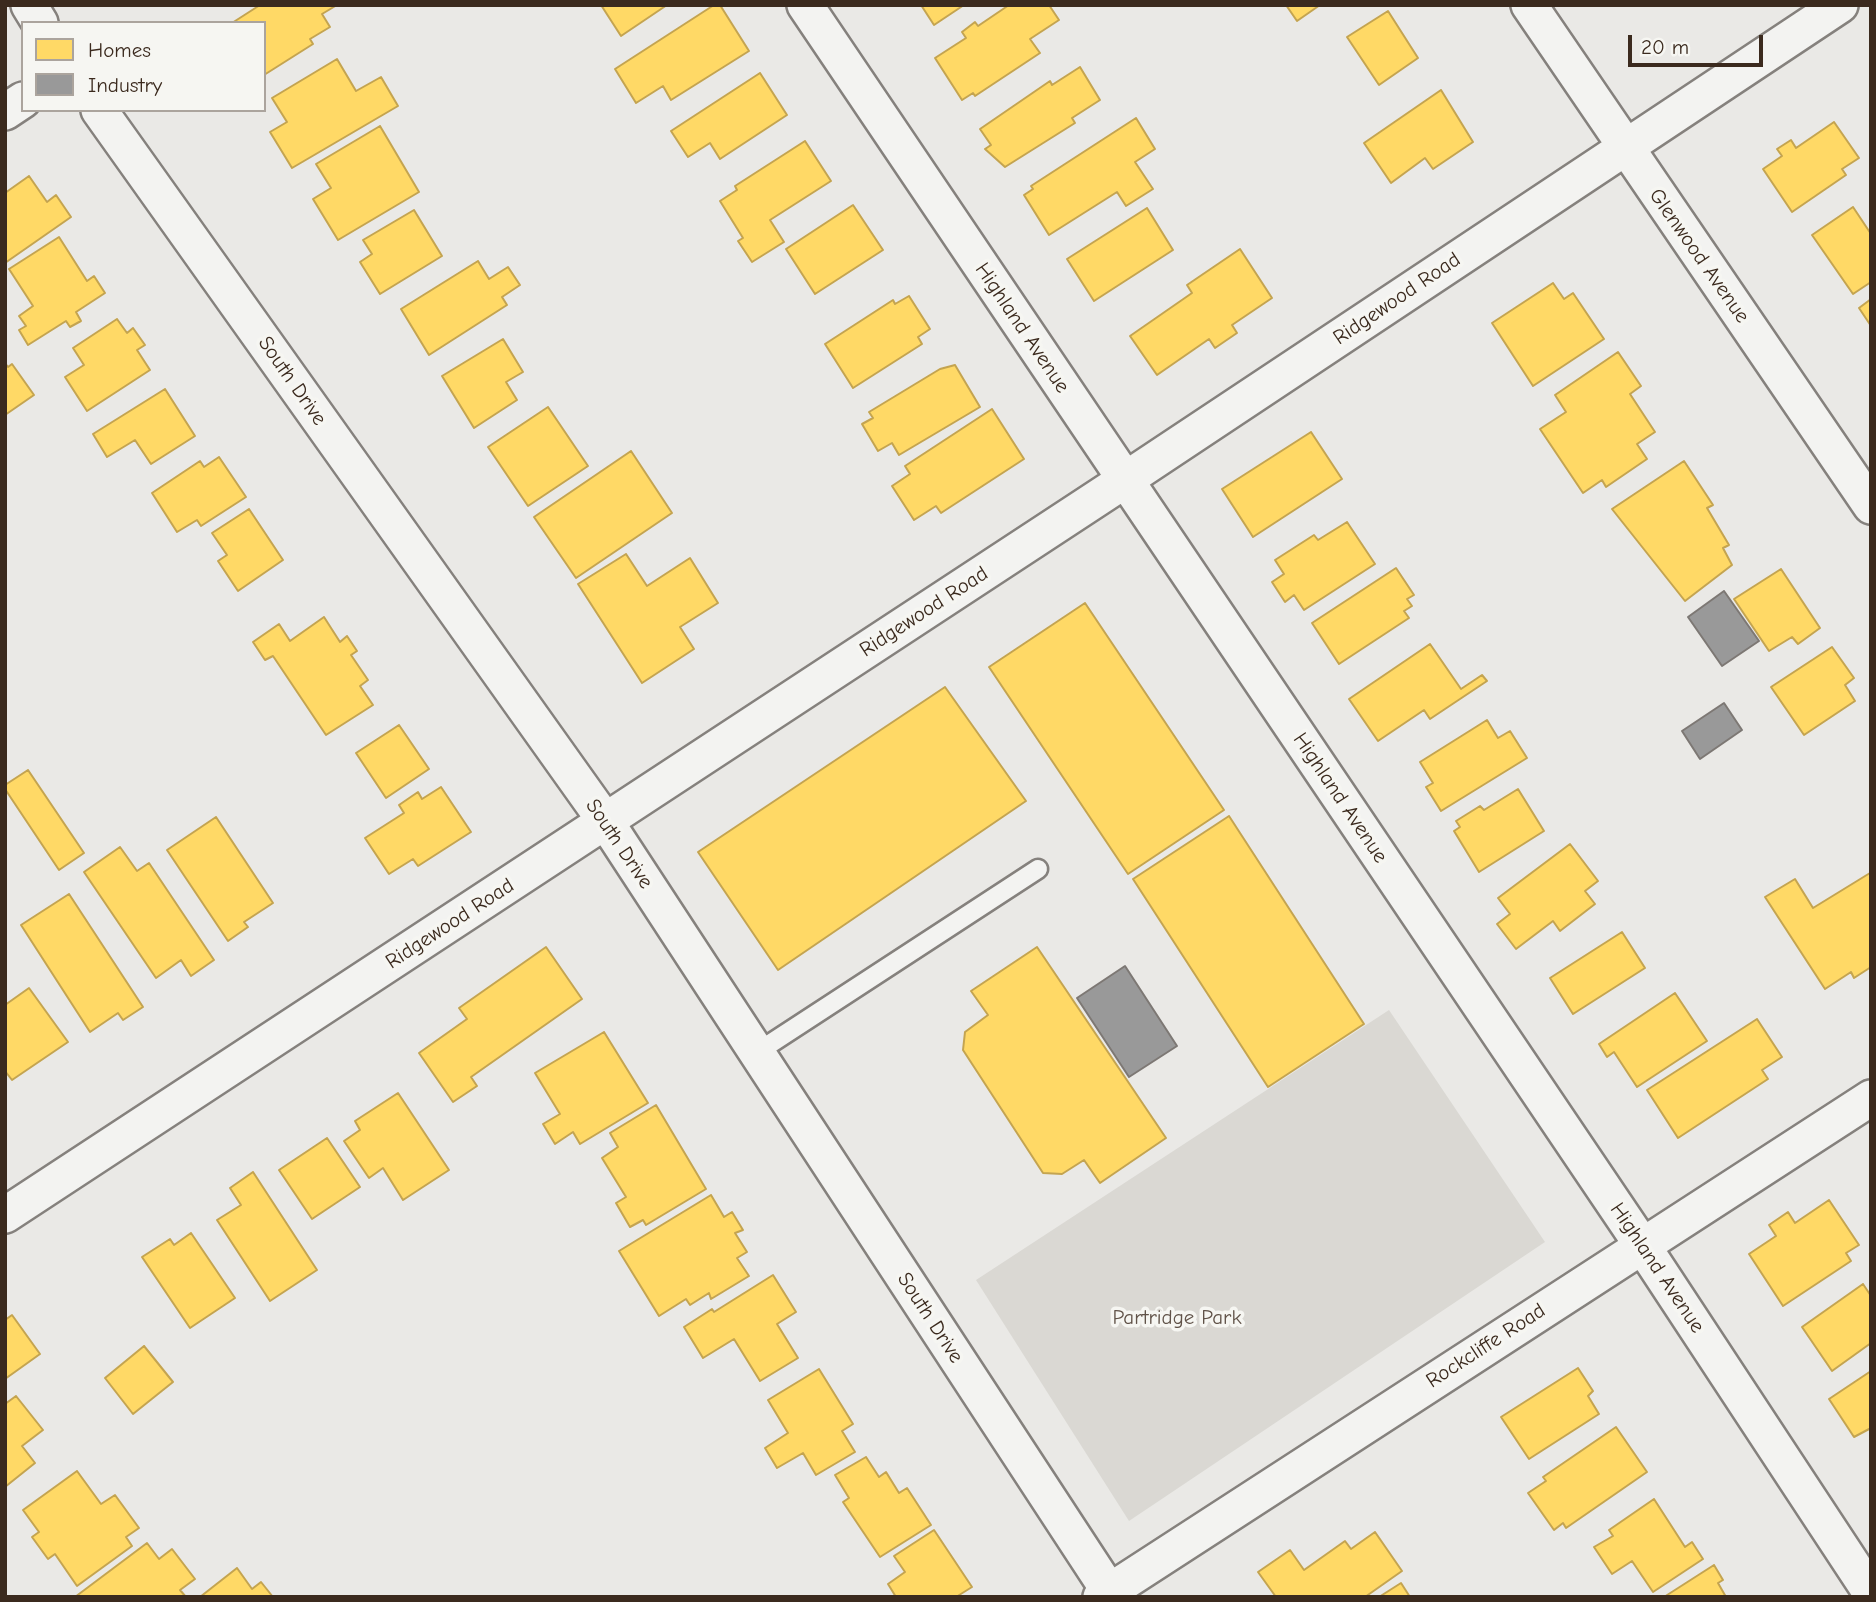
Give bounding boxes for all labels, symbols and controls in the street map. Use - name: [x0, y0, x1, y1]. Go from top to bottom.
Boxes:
- legend: [21, 21, 266, 112]
- scale bar: [1631, 21, 1766, 65]
- text: 20 m: [1641, 35, 1689, 59]
- text: Homes: [88, 38, 151, 62]
- text: Industry: [88, 73, 162, 97]
- street label: Glenwood Avenue: [1643, 184, 1755, 328]
- street label: Ridgewood Road: [1329, 247, 1465, 351]
- street label: Highland Avenue: [969, 258, 1075, 398]
- street label: South Drive: [252, 332, 332, 430]
- street label: Ridgewood Road: [855, 561, 993, 663]
- street label: Highland Avenue: [1287, 728, 1393, 868]
- street label: South Drive: [580, 794, 658, 894]
- street label: Ridgewood Road: [381, 873, 519, 975]
- street label: Highland Avenue: [1604, 1198, 1710, 1338]
- street label: South Drive: [891, 1268, 969, 1368]
- street label: Rockcliffe Road: [1422, 1298, 1550, 1394]
- park label: Partridge Park: [1112, 1305, 1242, 1331]

